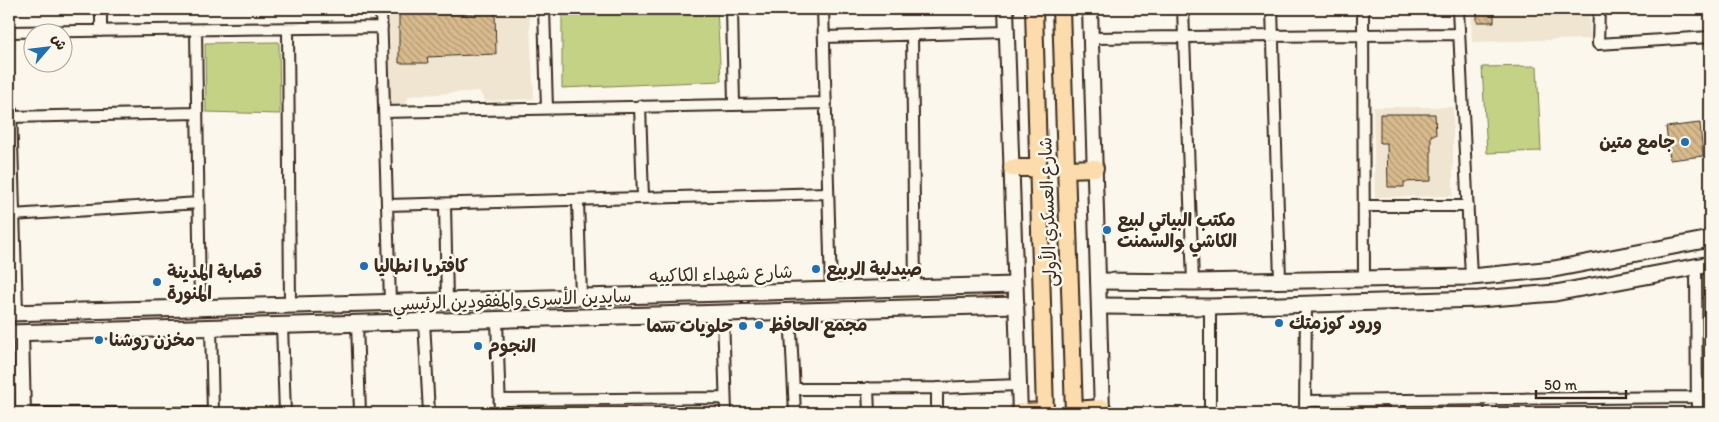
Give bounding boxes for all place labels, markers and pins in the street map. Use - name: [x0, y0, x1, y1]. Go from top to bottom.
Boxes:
- place label: جامع متين: [1599, 131, 1675, 155]
- marker: جامع متين: [1679, 136, 1691, 148]
- place label: مكتب البياتي لبيع الكاشي والسمنت: [1117, 209, 1237, 257]
- marker: مكتب البياتي لبيع الكاشي والسمنت: [1101, 224, 1113, 236]
- place label: كافتريا انطاليا: [374, 255, 468, 277]
- place label: صيدلية الربيع: [826, 258, 922, 282]
- marker: كافتريا انطاليا: [358, 260, 370, 272]
- place label: قصابة المدينة المنورة: [167, 261, 262, 305]
- marker: صيدلية الربيع: [810, 263, 822, 275]
- marker: قصابة المدينة المنورة: [151, 276, 163, 288]
- place label: ورود كوزمتك: [1289, 312, 1382, 335]
- place label: مجمع الحافظ: [769, 314, 867, 338]
- place label: حلويات سما: [646, 315, 733, 338]
- marker: ورود كوزمتك: [1273, 317, 1285, 329]
- marker: مجمع الحافظ: [753, 319, 765, 331]
- marker: حلويات سما: [737, 320, 749, 332]
- place label: مخزن روشنا: [109, 329, 195, 351]
- marker: مخزن روشنا: [93, 334, 105, 346]
- place label: النجوم: [488, 335, 536, 360]
- marker: النجوم: [472, 340, 484, 352]

